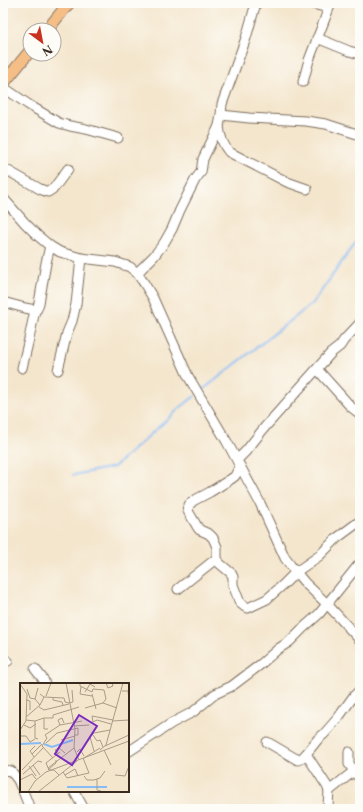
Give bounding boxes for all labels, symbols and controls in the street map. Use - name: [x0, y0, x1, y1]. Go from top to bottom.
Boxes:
- north arrow: [22, 22, 62, 62]
- text: N: [39, 42, 55, 59]
- inset map: [20, 683, 129, 792]

